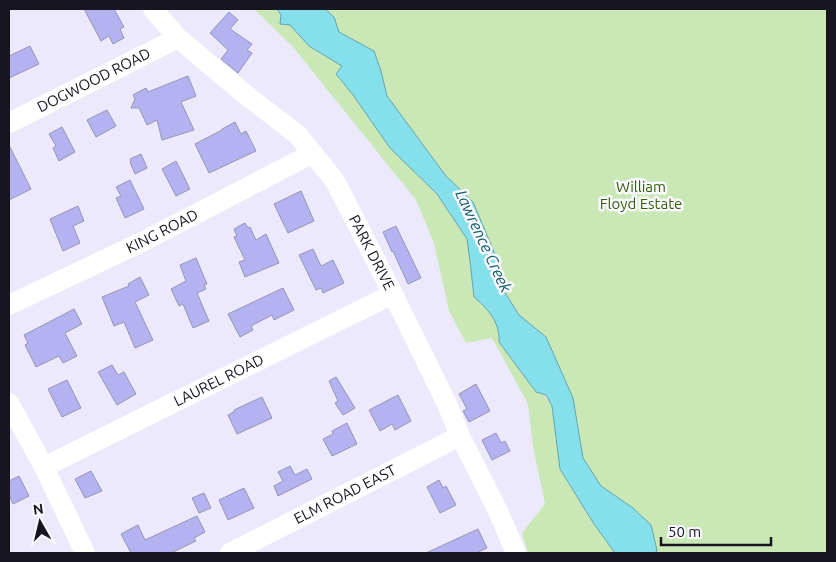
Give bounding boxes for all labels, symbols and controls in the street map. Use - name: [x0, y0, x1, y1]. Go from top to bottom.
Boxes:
- street label: DOGWOOD ROAD: [34, 44, 153, 115]
- park label: William Floyd Estate: [600, 178, 682, 212]
- water label: Lawrence Creek: [452, 187, 516, 296]
- street label: KING ROAD: [123, 205, 201, 256]
- street label: PARK DRIVE: [346, 212, 398, 293]
- street label: LAUREL ROAD: [171, 351, 266, 409]
- street label: ELM ROAD EAST: [291, 461, 399, 527]
- north arrow: [15, 497, 65, 547]
- text: N: [32, 500, 44, 518]
- scale bar: [661, 514, 771, 546]
- text: 50 m: [668, 523, 701, 540]

